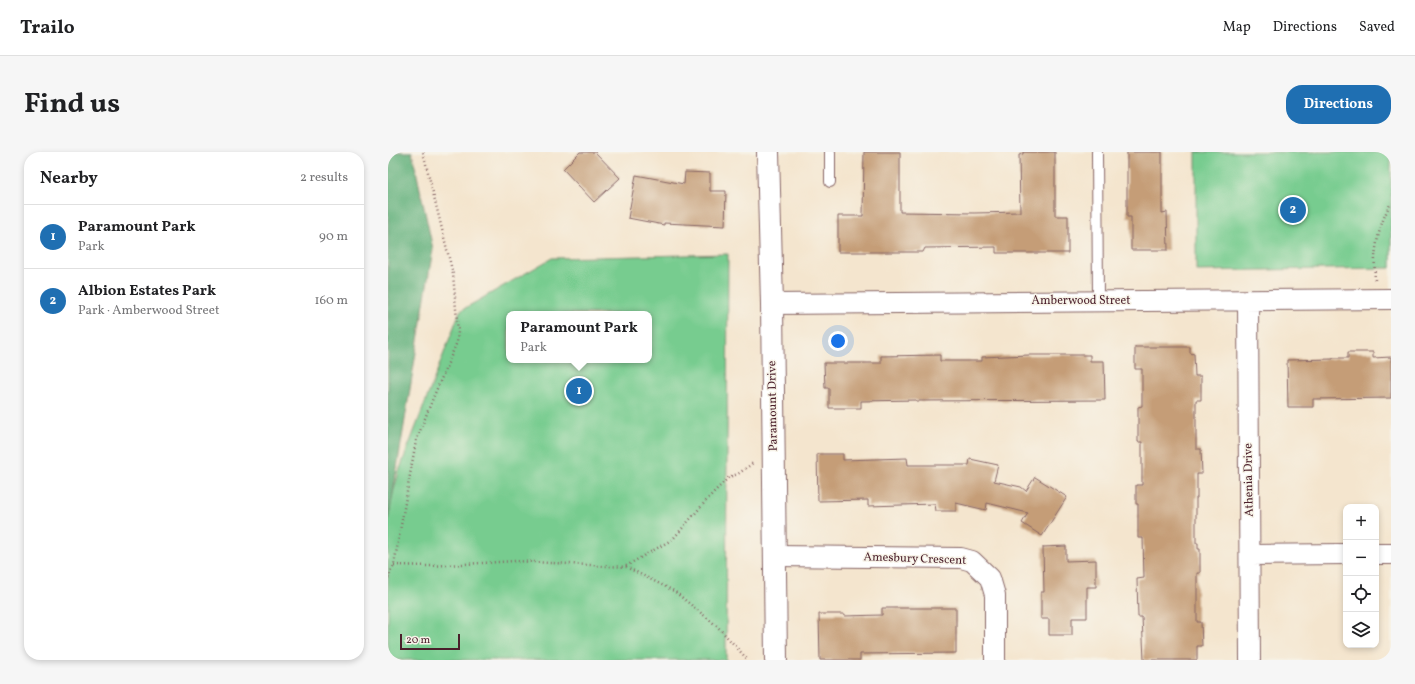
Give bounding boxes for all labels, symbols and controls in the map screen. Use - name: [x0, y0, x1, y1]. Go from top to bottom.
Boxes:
- text: Trailo: [20, 15, 75, 41]
- text: Map: [1223, 18, 1251, 37]
- text: Directions: [1273, 18, 1337, 37]
- text: Saved: [1359, 18, 1395, 37]
- text: Find us: [24, 85, 120, 124]
- button: Directions: [1286, 85, 1391, 124]
- text: Nearby: [40, 167, 98, 190]
- text: 2 results: [300, 169, 348, 187]
- pin: 2: [1280, 195, 1306, 225]
- text: Paramount Park: [78, 217, 196, 238]
- text: 1: [50, 228, 56, 246]
- text: 90 m: [319, 228, 348, 246]
- text: Park: [78, 238, 105, 256]
- text: Albion Estates Park: [78, 281, 216, 302]
- text: 2: [50, 292, 56, 310]
- text: 160 m: [314, 292, 348, 310]
- street label: Amberwood Street: [1032, 293, 1130, 309]
- text: Park · Amberwood Street: [78, 302, 219, 320]
- popup: [506, 311, 652, 363]
- text: Paramount Park: [520, 318, 638, 339]
- your location: [828, 331, 848, 351]
- text: Park: [520, 339, 547, 357]
- street label: Paramount Drive: [764, 360, 782, 452]
- pin: 1: [566, 376, 592, 406]
- street label: Athenia Drive: [1240, 443, 1258, 517]
- map controls: [1343, 504, 1379, 648]
- button: +: [1343, 504, 1379, 540]
- button: −: [1343, 540, 1379, 576]
- street label: Amesbury Crescent: [863, 549, 967, 569]
- button: locate: [1343, 576, 1379, 612]
- button: layers: [1343, 612, 1379, 648]
- scale bar: [400, 632, 460, 651]
- text: 20 m: [406, 633, 430, 648]

